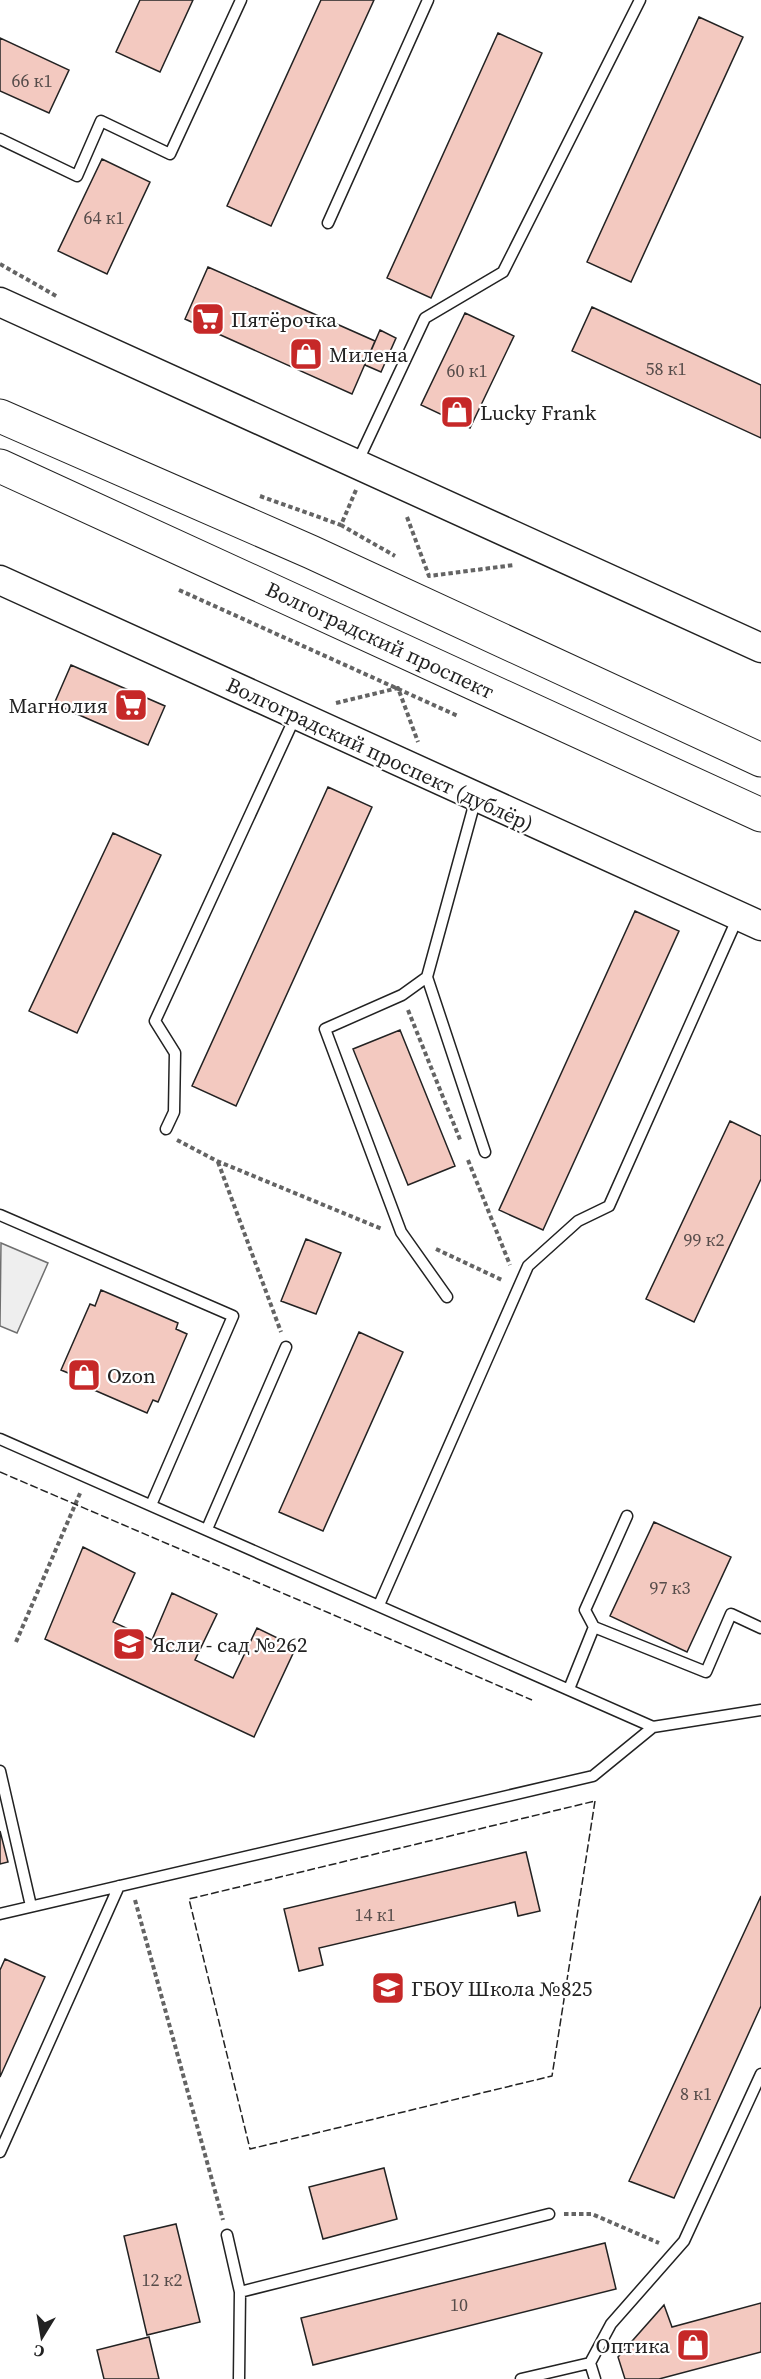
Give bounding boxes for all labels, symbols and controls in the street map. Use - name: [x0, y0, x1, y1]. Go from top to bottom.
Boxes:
- house number: 66 к1: [11, 68, 53, 93]
- house number: 64 к1: [83, 205, 125, 230]
- supermarket icon: Пятёрочка: [190, 301, 226, 337]
- place label: Пятёрочка: [231, 305, 337, 334]
- shop icon: Милена: [288, 336, 324, 372]
- place label: Милена: [329, 340, 408, 369]
- house number: 58 к1: [645, 356, 687, 381]
- house number: 60 к1: [446, 358, 488, 383]
- shop icon: Lucky Frank: [439, 394, 475, 430]
- place label: Lucky Frank: [480, 398, 597, 427]
- street label: Волгоградский проспект: [261, 574, 499, 706]
- street label: Волгоградский проспект (дублёр): [222, 670, 538, 838]
- supermarket icon: Магнолия: [113, 687, 149, 723]
- place label: Магнолия: [8, 691, 108, 720]
- house number: 99 к2: [683, 1227, 725, 1252]
- shop icon: Ozon: [66, 1357, 102, 1393]
- place label: Ozon: [107, 1361, 156, 1390]
- house number: 97 к3: [649, 1575, 691, 1600]
- school or university icon: Ясли - сад №262: [111, 1626, 147, 1662]
- place label: Ясли - сад №262: [152, 1630, 308, 1659]
- house number: 14 к1: [354, 1902, 396, 1927]
- school or university icon: ГБОУ Школа №825: [370, 1970, 406, 2006]
- place label: ГБОУ Школа №825: [411, 1974, 592, 2003]
- house number: 8 к1: [680, 2081, 712, 2106]
- house number: 12 к2: [141, 2267, 183, 2292]
- house number: 10: [450, 2292, 468, 2317]
- north arrow: [12, 2307, 72, 2367]
- shop icon: Оптика: [675, 2327, 711, 2363]
- place label: Оптика: [596, 2331, 670, 2360]
- text: С: [32, 2340, 46, 2363]

